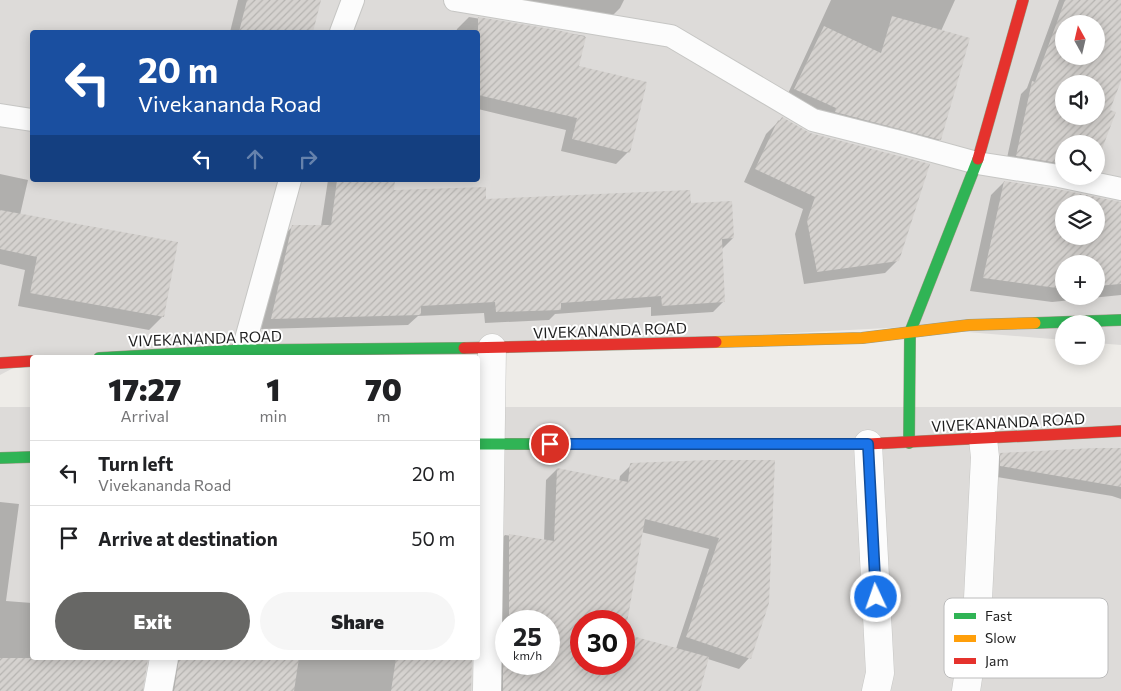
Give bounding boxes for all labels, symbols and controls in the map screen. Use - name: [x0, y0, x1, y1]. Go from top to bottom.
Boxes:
- north arrow: [1055, 15, 1105, 65]
- map controls: [1055, 15, 1105, 365]
- text: 20 m: [138, 47, 218, 90]
- icon: left: [55, 50, 120, 115]
- button: sound: [1055, 75, 1105, 125]
- text: Vivekananda Road: [138, 90, 321, 117]
- button: search: [1055, 135, 1105, 185]
- icon: left: [188, 145, 216, 173]
- icon: ahead: [241, 145, 269, 173]
- icon: right: [294, 145, 322, 173]
- button: layers: [1055, 195, 1105, 245]
- button: +: [1055, 255, 1105, 305]
- button: −: [1055, 315, 1105, 365]
- street label: VIVEKANANDA ROAD: [533, 318, 687, 342]
- street label: VIVEKANANDA ROAD: [128, 326, 282, 350]
- text: 17:27: [108, 370, 181, 407]
- text: 1: [266, 370, 280, 407]
- text: 70: [365, 370, 402, 407]
- text: Arrival: [121, 406, 169, 425]
- text: min: [260, 406, 287, 425]
- text: m: [376, 406, 390, 425]
- street label: VIVEKANANDA ROAD: [931, 409, 1085, 435]
- pin: [529, 423, 571, 465]
- icon: arrive: [536, 430, 564, 458]
- text: Turn left: [98, 452, 173, 475]
- icon: left: [55, 459, 83, 487]
- text: 20 m: [412, 462, 455, 485]
- text: Vivekananda Road: [98, 475, 231, 494]
- icon: arrive: [55, 524, 83, 552]
- text: Arrive at destination: [98, 527, 278, 550]
- text: 50 m: [411, 527, 455, 550]
- position arrow: [849, 570, 901, 622]
- button: Exit: [55, 592, 250, 650]
- button: Share: [260, 592, 455, 650]
- legend: [944, 598, 1108, 678]
- text: Fast: [985, 607, 1012, 624]
- speed limit sign: 30: [570, 610, 635, 675]
- text: 25: [513, 621, 542, 651]
- text: Slow: [985, 629, 1016, 646]
- text: km/h: [513, 648, 542, 662]
- text: Jam: [985, 652, 1009, 669]

